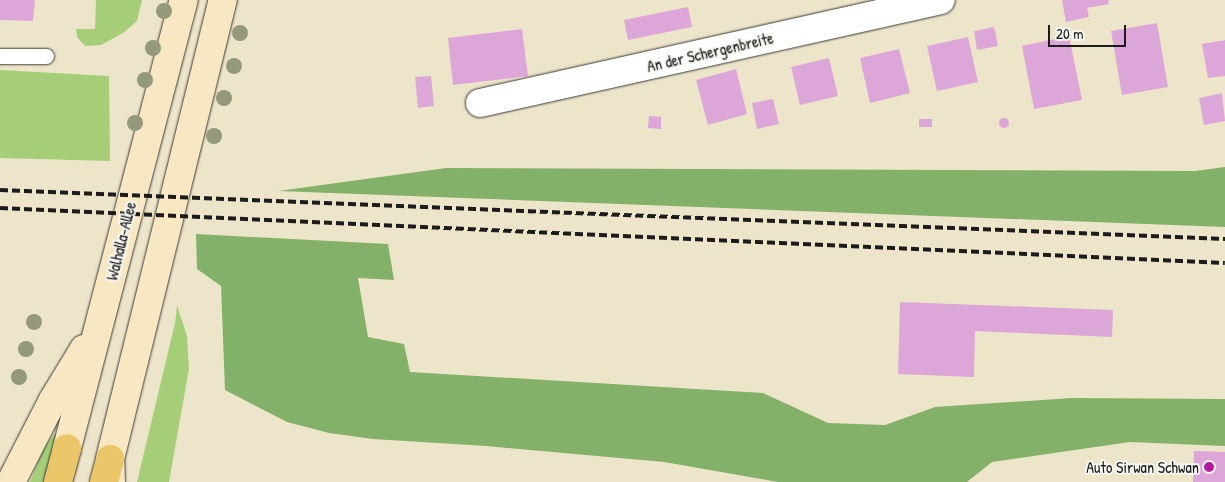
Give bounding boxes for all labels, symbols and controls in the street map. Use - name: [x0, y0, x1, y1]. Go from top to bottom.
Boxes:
- scale bar: [1050, 15, 1128, 47]
- text: 20 m: [1056, 23, 1083, 44]
- street label: An der Schergenbreite: [645, 28, 775, 76]
- street label: Walhalla-Allee: [102, 200, 140, 282]
- place label: Auto Sirwan Schwan: [1086, 457, 1199, 477]
- marker: Auto Sirwan Schwan: [1203, 461, 1215, 473]

